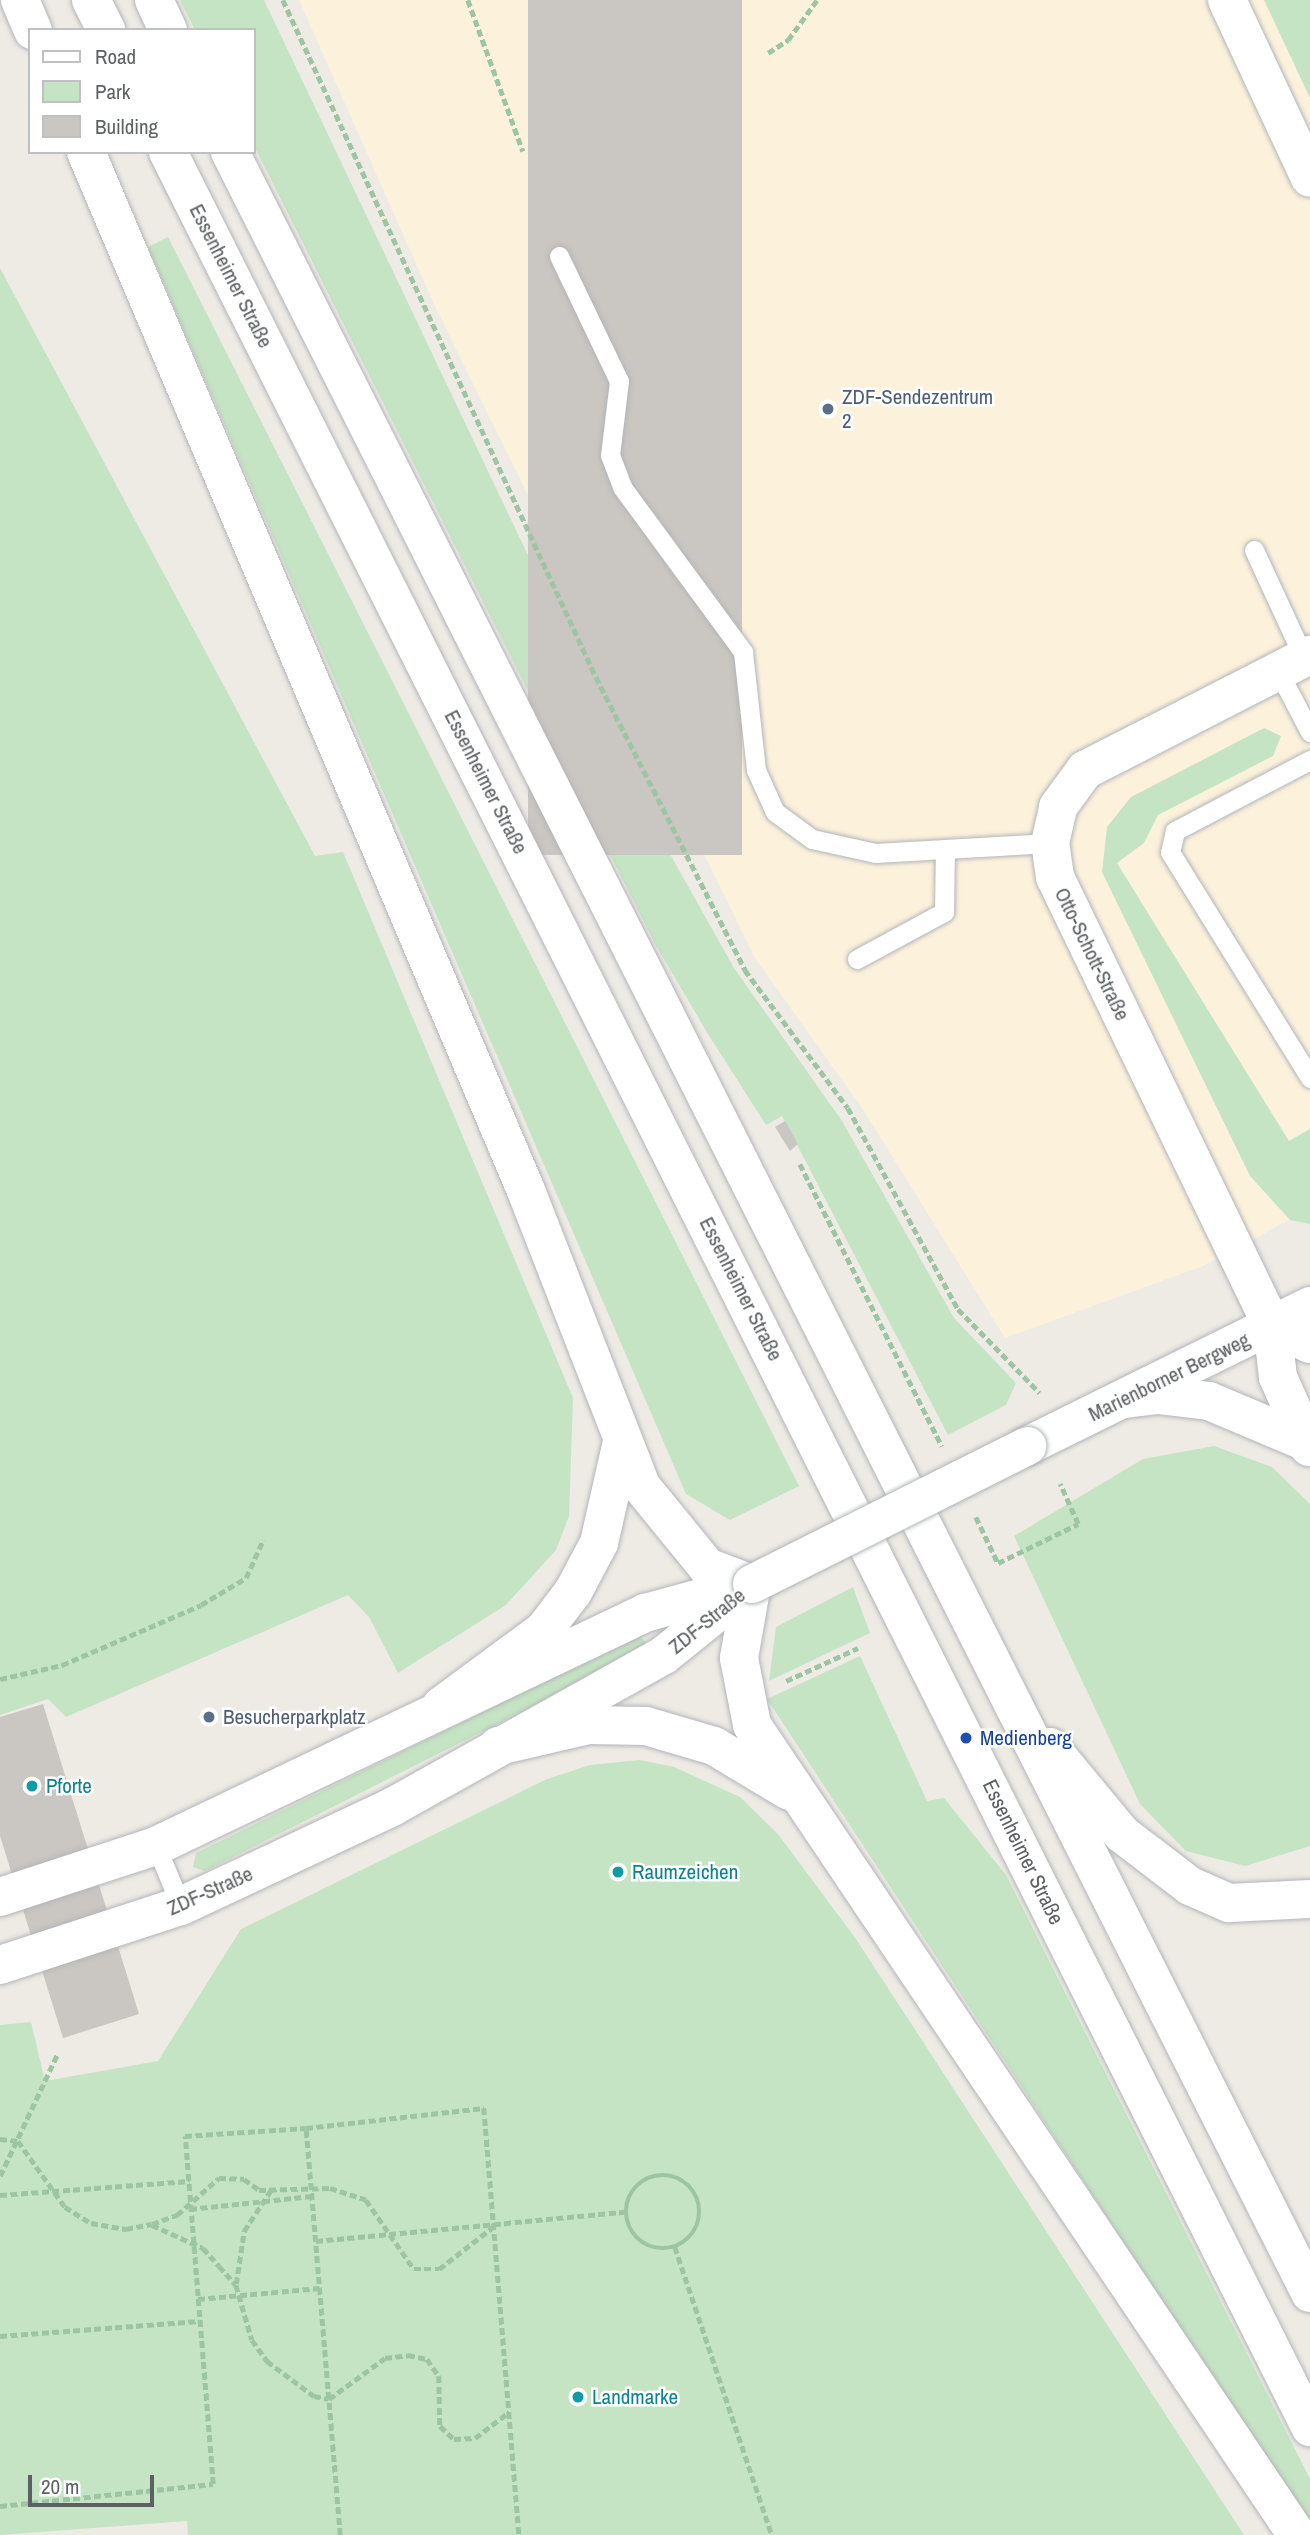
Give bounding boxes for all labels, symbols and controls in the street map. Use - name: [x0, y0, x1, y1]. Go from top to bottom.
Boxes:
- legend: [28, 28, 256, 154]
- text: Road: [95, 42, 136, 71]
- text: Park: [95, 77, 130, 106]
- text: Building: [95, 112, 158, 141]
- street label: Essenheimer Straße: [184, 200, 278, 352]
- place label: ZDF-Sendezentrum 2: [842, 384, 993, 434]
- marker: ZDF-Sendezentrum 2: [820, 401, 836, 417]
- street label: Essenheimer Straße: [439, 706, 533, 858]
- street label: Otto-Schott-Straße: [1049, 884, 1135, 1024]
- street label: Essenheimer Straße: [694, 1213, 788, 1365]
- street label: Marienborner Bergweg: [1084, 1327, 1254, 1427]
- street label: ZDF-Straße: [664, 1583, 750, 1659]
- place label: Besucherparkplatz: [223, 1704, 366, 1730]
- marker: Besucherparkplatz: [201, 1709, 217, 1725]
- place label: Medienberg: [980, 1725, 1072, 1751]
- marker: Medienberg: [958, 1730, 974, 1746]
- place label: Pforte: [46, 1773, 92, 1799]
- street label: Essenheimer Straße: [977, 1776, 1069, 1928]
- marker: Pforte: [24, 1778, 40, 1794]
- place label: Raumzeichen: [632, 1859, 738, 1885]
- street label: ZDF-Straße: [163, 1861, 257, 1921]
- marker: Raumzeichen: [610, 1864, 626, 1880]
- place label: Landmarke: [592, 2384, 678, 2410]
- marker: Landmarke: [570, 2389, 586, 2405]
- scale bar: [32, 2462, 158, 2506]
- text: 20 m: [41, 2472, 79, 2501]

